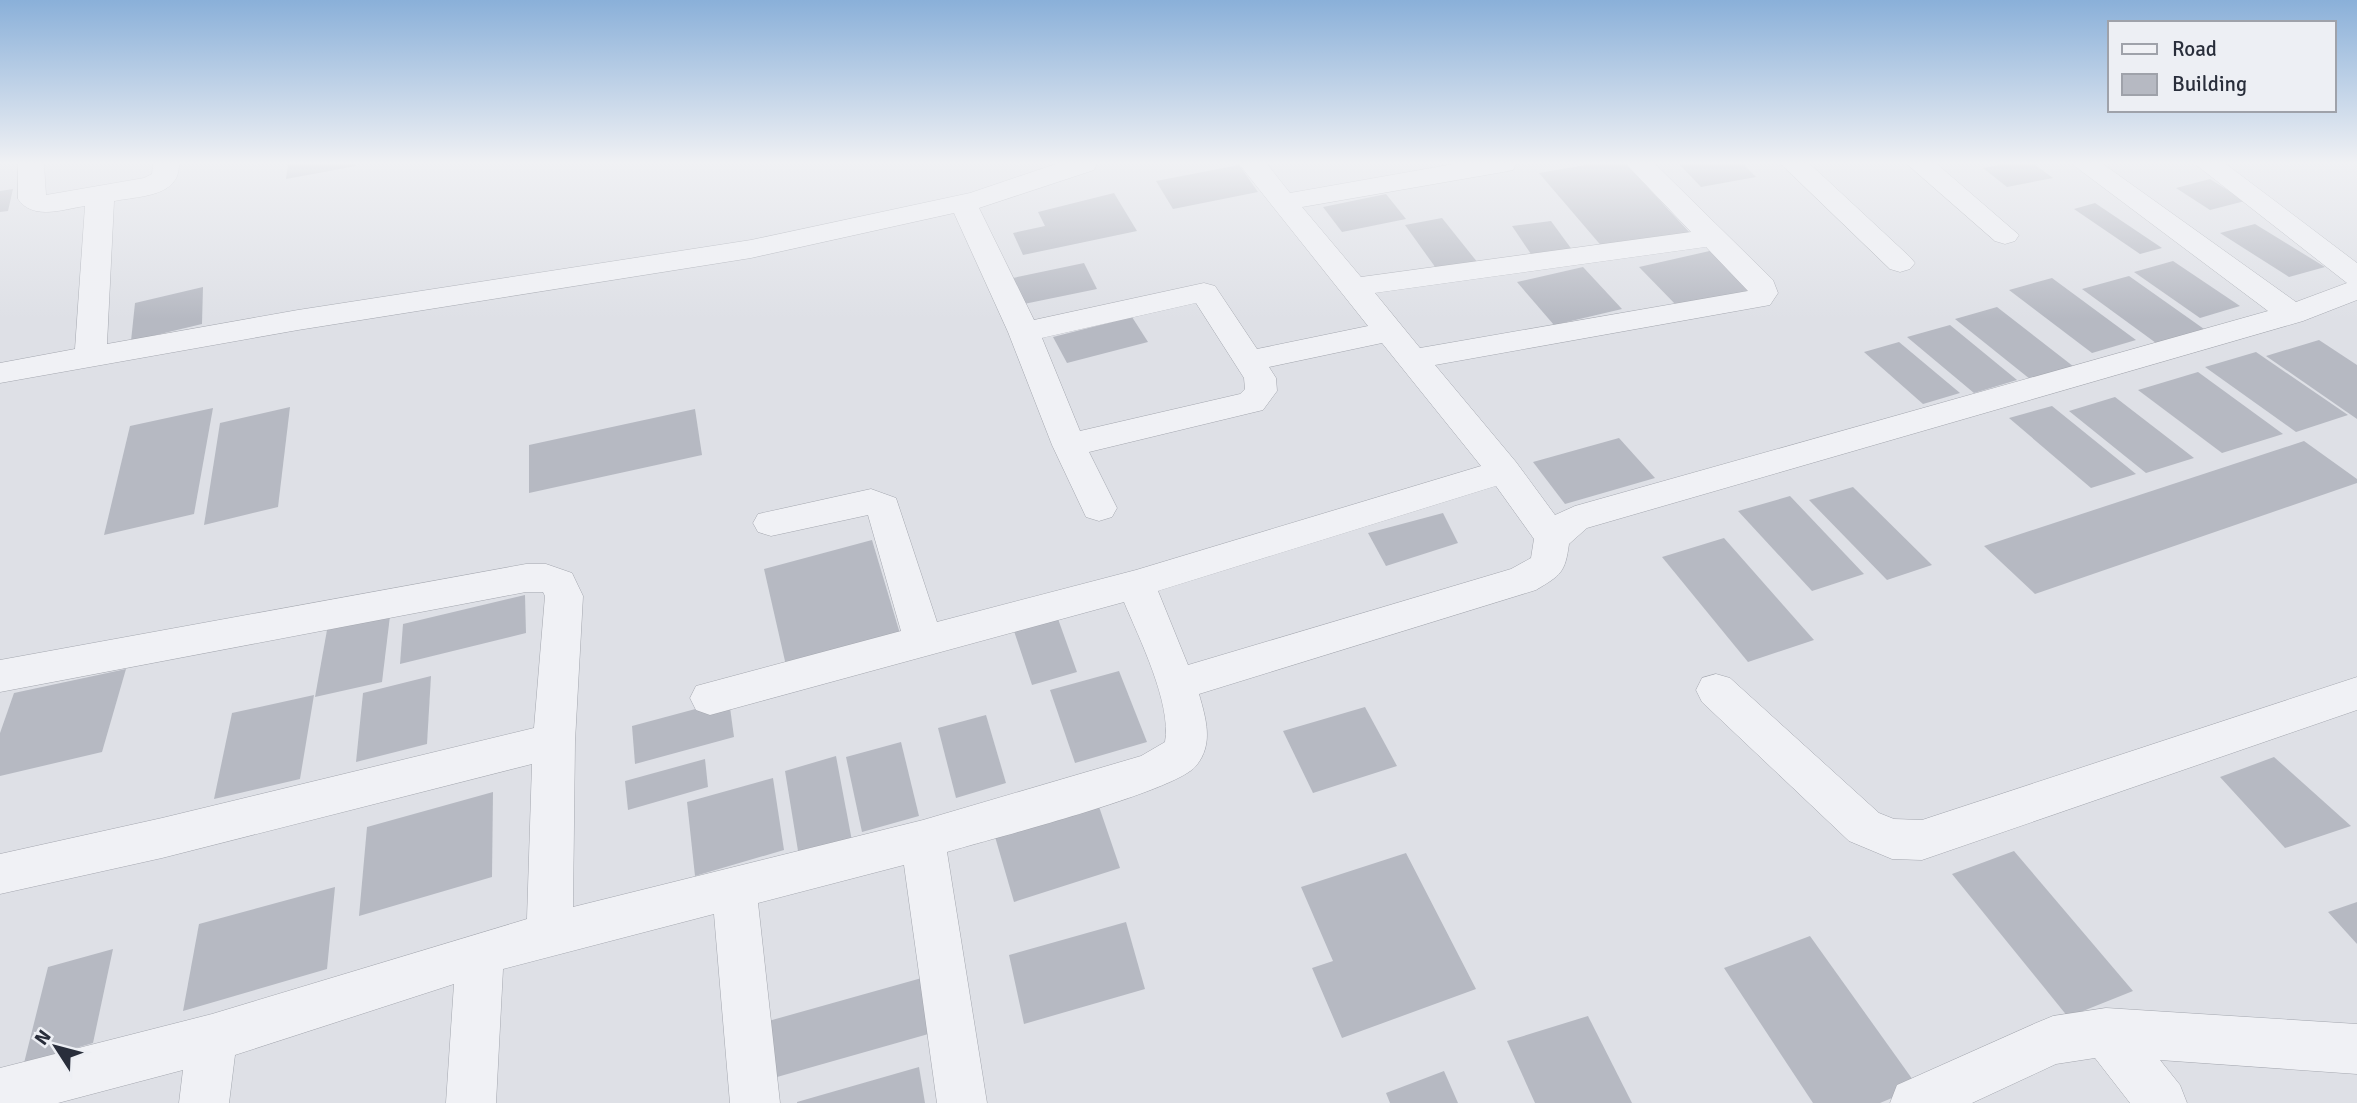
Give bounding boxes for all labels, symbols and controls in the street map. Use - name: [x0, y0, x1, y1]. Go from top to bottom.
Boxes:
- legend: [2108, 21, 2336, 112]
- text: Road: [2172, 36, 2217, 62]
- text: Building: [2172, 71, 2247, 97]
- north arrow: [21, 1012, 91, 1082]
- text: N: [29, 1025, 57, 1050]

